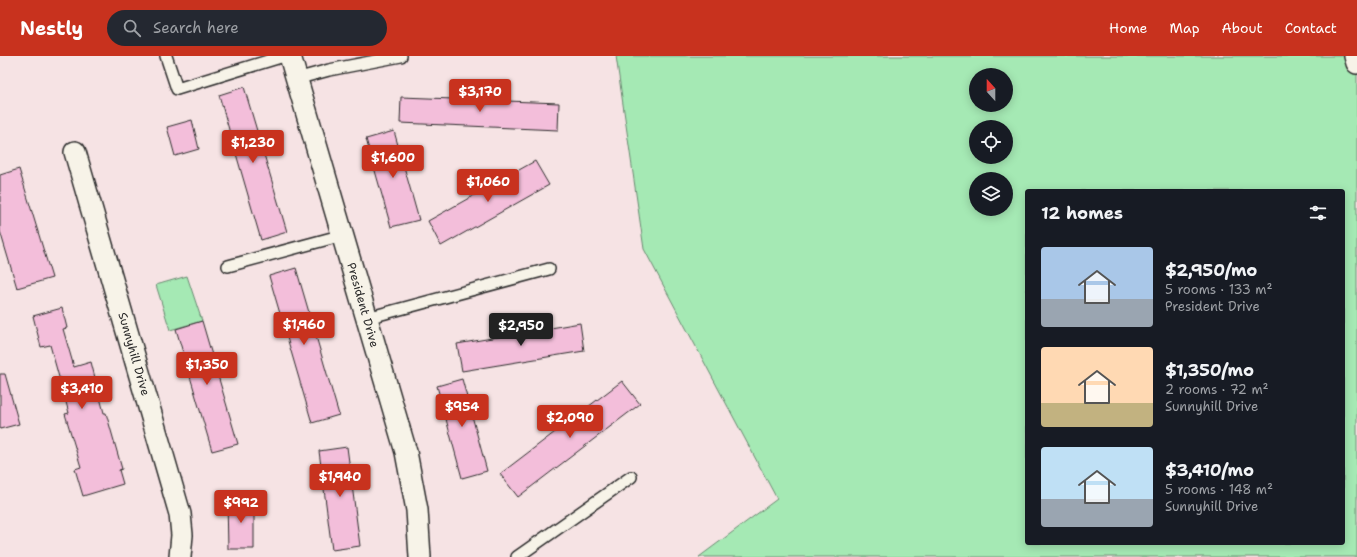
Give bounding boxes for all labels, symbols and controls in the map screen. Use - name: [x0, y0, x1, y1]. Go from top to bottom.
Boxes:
- search box: [107, 10, 387, 46]
- text: Nestly: [20, 16, 83, 41]
- icon: search: [121, 17, 143, 39]
- text: Search here: [153, 18, 239, 38]
- text: Home: [1109, 19, 1148, 37]
- text: Map: [1170, 19, 1200, 37]
- text: About: [1222, 19, 1263, 37]
- text: Contact: [1285, 19, 1337, 37]
- north arrow: [969, 68, 1013, 112]
- map controls: [969, 68, 1013, 216]
- pin: $3,170: [447, 79, 513, 113]
- text: $3,170: [458, 83, 502, 100]
- button: locate: [969, 120, 1013, 164]
- pin: $1,230: [220, 130, 286, 164]
- text: $1,230: [231, 134, 275, 151]
- pin: $1,600: [360, 145, 426, 179]
- text: $1,600: [371, 149, 415, 166]
- pin: $1,060: [455, 169, 521, 203]
- button: layers: [969, 172, 1013, 216]
- text: $1,060: [466, 173, 510, 190]
- text: 12 homes: [1041, 202, 1123, 224]
- icon: filters: [1307, 202, 1329, 224]
- text: $2,950/mo: [1165, 259, 1257, 281]
- street label: President Drive: [343, 261, 383, 349]
- icon: home: [1073, 263, 1121, 311]
- text: 5 rooms · 133 m²: [1165, 281, 1273, 298]
- text: President Drive: [1165, 298, 1260, 315]
- street label: Sunnyhill Drive: [114, 310, 154, 398]
- pin: $1,960: [271, 312, 337, 346]
- pin: $2,950: [488, 313, 554, 347]
- text: $1,960: [283, 316, 325, 333]
- text: $2,950: [498, 317, 544, 334]
- pin: $1,350: [174, 352, 240, 386]
- text: $1,350: [185, 356, 229, 373]
- text: $1,350/mo: [1165, 359, 1254, 381]
- icon: home: [1073, 363, 1121, 411]
- pin: $3,410: [49, 376, 115, 410]
- text: $3,410: [60, 380, 104, 397]
- text: 2 rooms · 72 m²: [1165, 381, 1269, 398]
- pin: $954: [438, 394, 486, 428]
- text: $954: [445, 398, 479, 415]
- text: Sunnyhill Drive: [1165, 398, 1258, 415]
- pin: $2,090: [537, 405, 603, 439]
- text: $2,090: [546, 409, 594, 426]
- text: $3,410/mo: [1165, 459, 1254, 481]
- icon: home: [1073, 463, 1121, 511]
- pin: $1,940: [307, 464, 373, 498]
- text: $1,940: [319, 468, 361, 485]
- text: 5 rooms · 148 m²: [1165, 481, 1273, 498]
- pin: $992: [217, 490, 265, 524]
- text: $992: [223, 494, 259, 511]
- text: Sunnyhill Drive: [1165, 498, 1258, 515]

